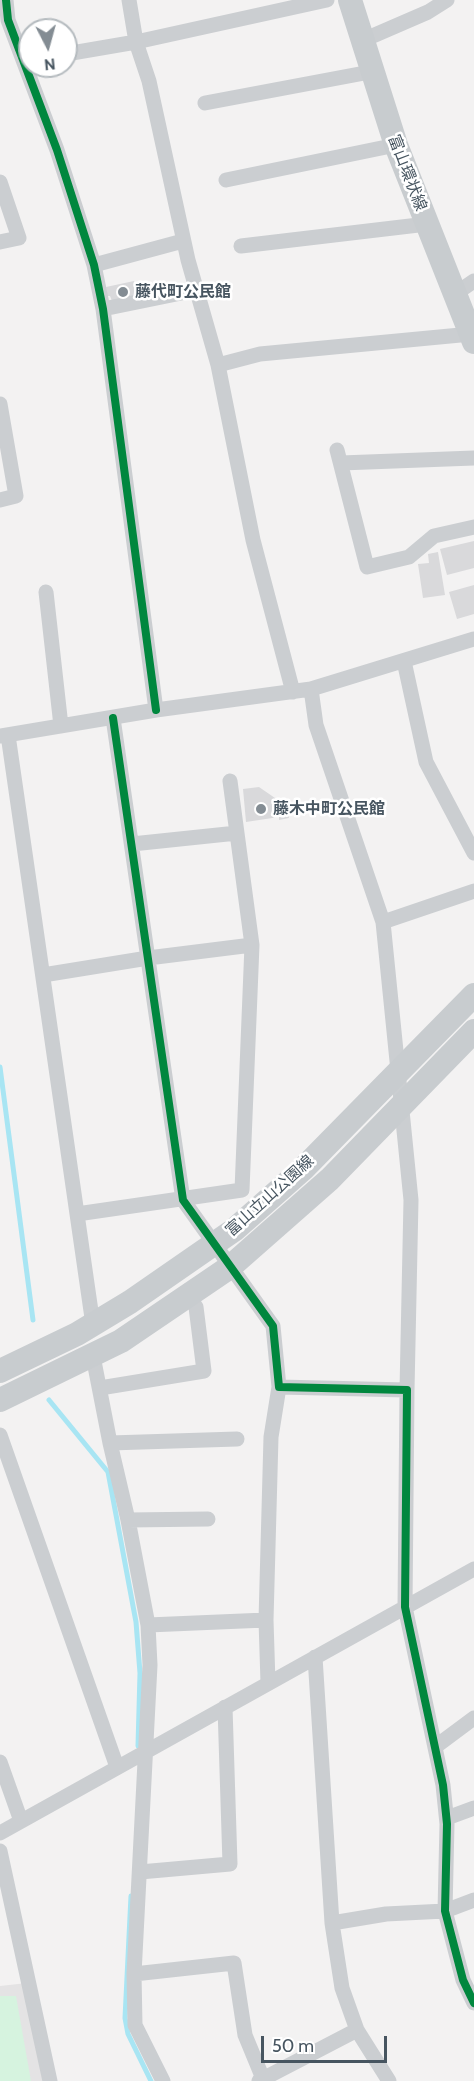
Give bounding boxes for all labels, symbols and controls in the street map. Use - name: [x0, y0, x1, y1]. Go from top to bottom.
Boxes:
- north arrow: [18, 18, 78, 78]
- text: N: [43, 54, 56, 74]
- street label: 富山環状線: [384, 132, 430, 214]
- place label: 藤代町公民館: [135, 282, 231, 302]
- marker: 藤代町公民館: [116, 285, 130, 299]
- place label: 藤木中町公民館: [273, 799, 385, 819]
- marker: 藤木中町公民館: [254, 802, 268, 816]
- street label: 富山立山公園線: [222, 1151, 318, 1241]
- scale bar: [264, 2024, 390, 2062]
- text: 50 m: [272, 2035, 314, 2057]

